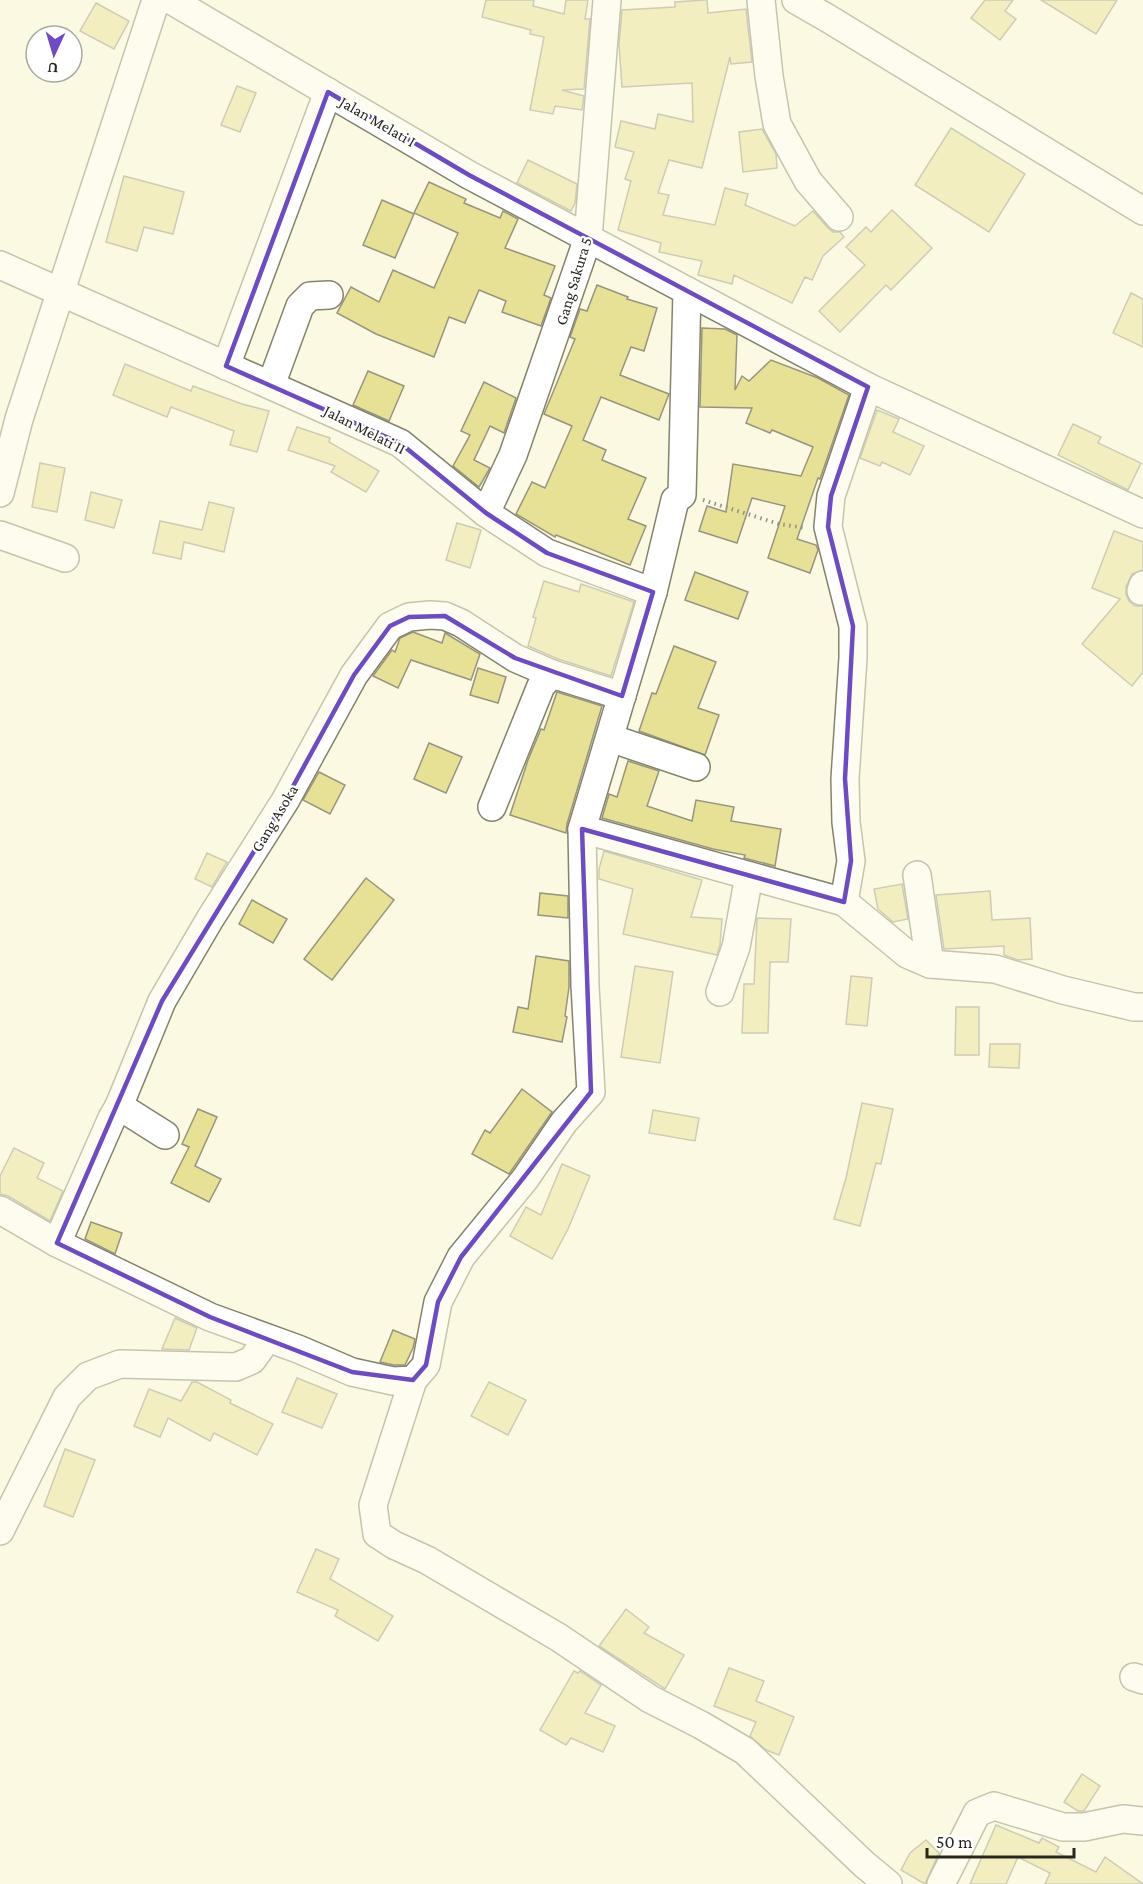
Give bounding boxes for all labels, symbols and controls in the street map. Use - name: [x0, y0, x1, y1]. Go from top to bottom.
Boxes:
- north arrow: [24, 24, 84, 84]
- text: U: [47, 60, 59, 77]
- street label: Jalan Melati I: [335, 92, 419, 151]
- street label: Gang Sakura 5: [552, 235, 596, 327]
- street label: Jalan Melati II: [319, 401, 409, 458]
- street label: Gang Asoka: [248, 781, 302, 855]
- scale bar: [927, 1821, 1074, 1859]
- text: 50 m: [936, 1832, 973, 1852]

